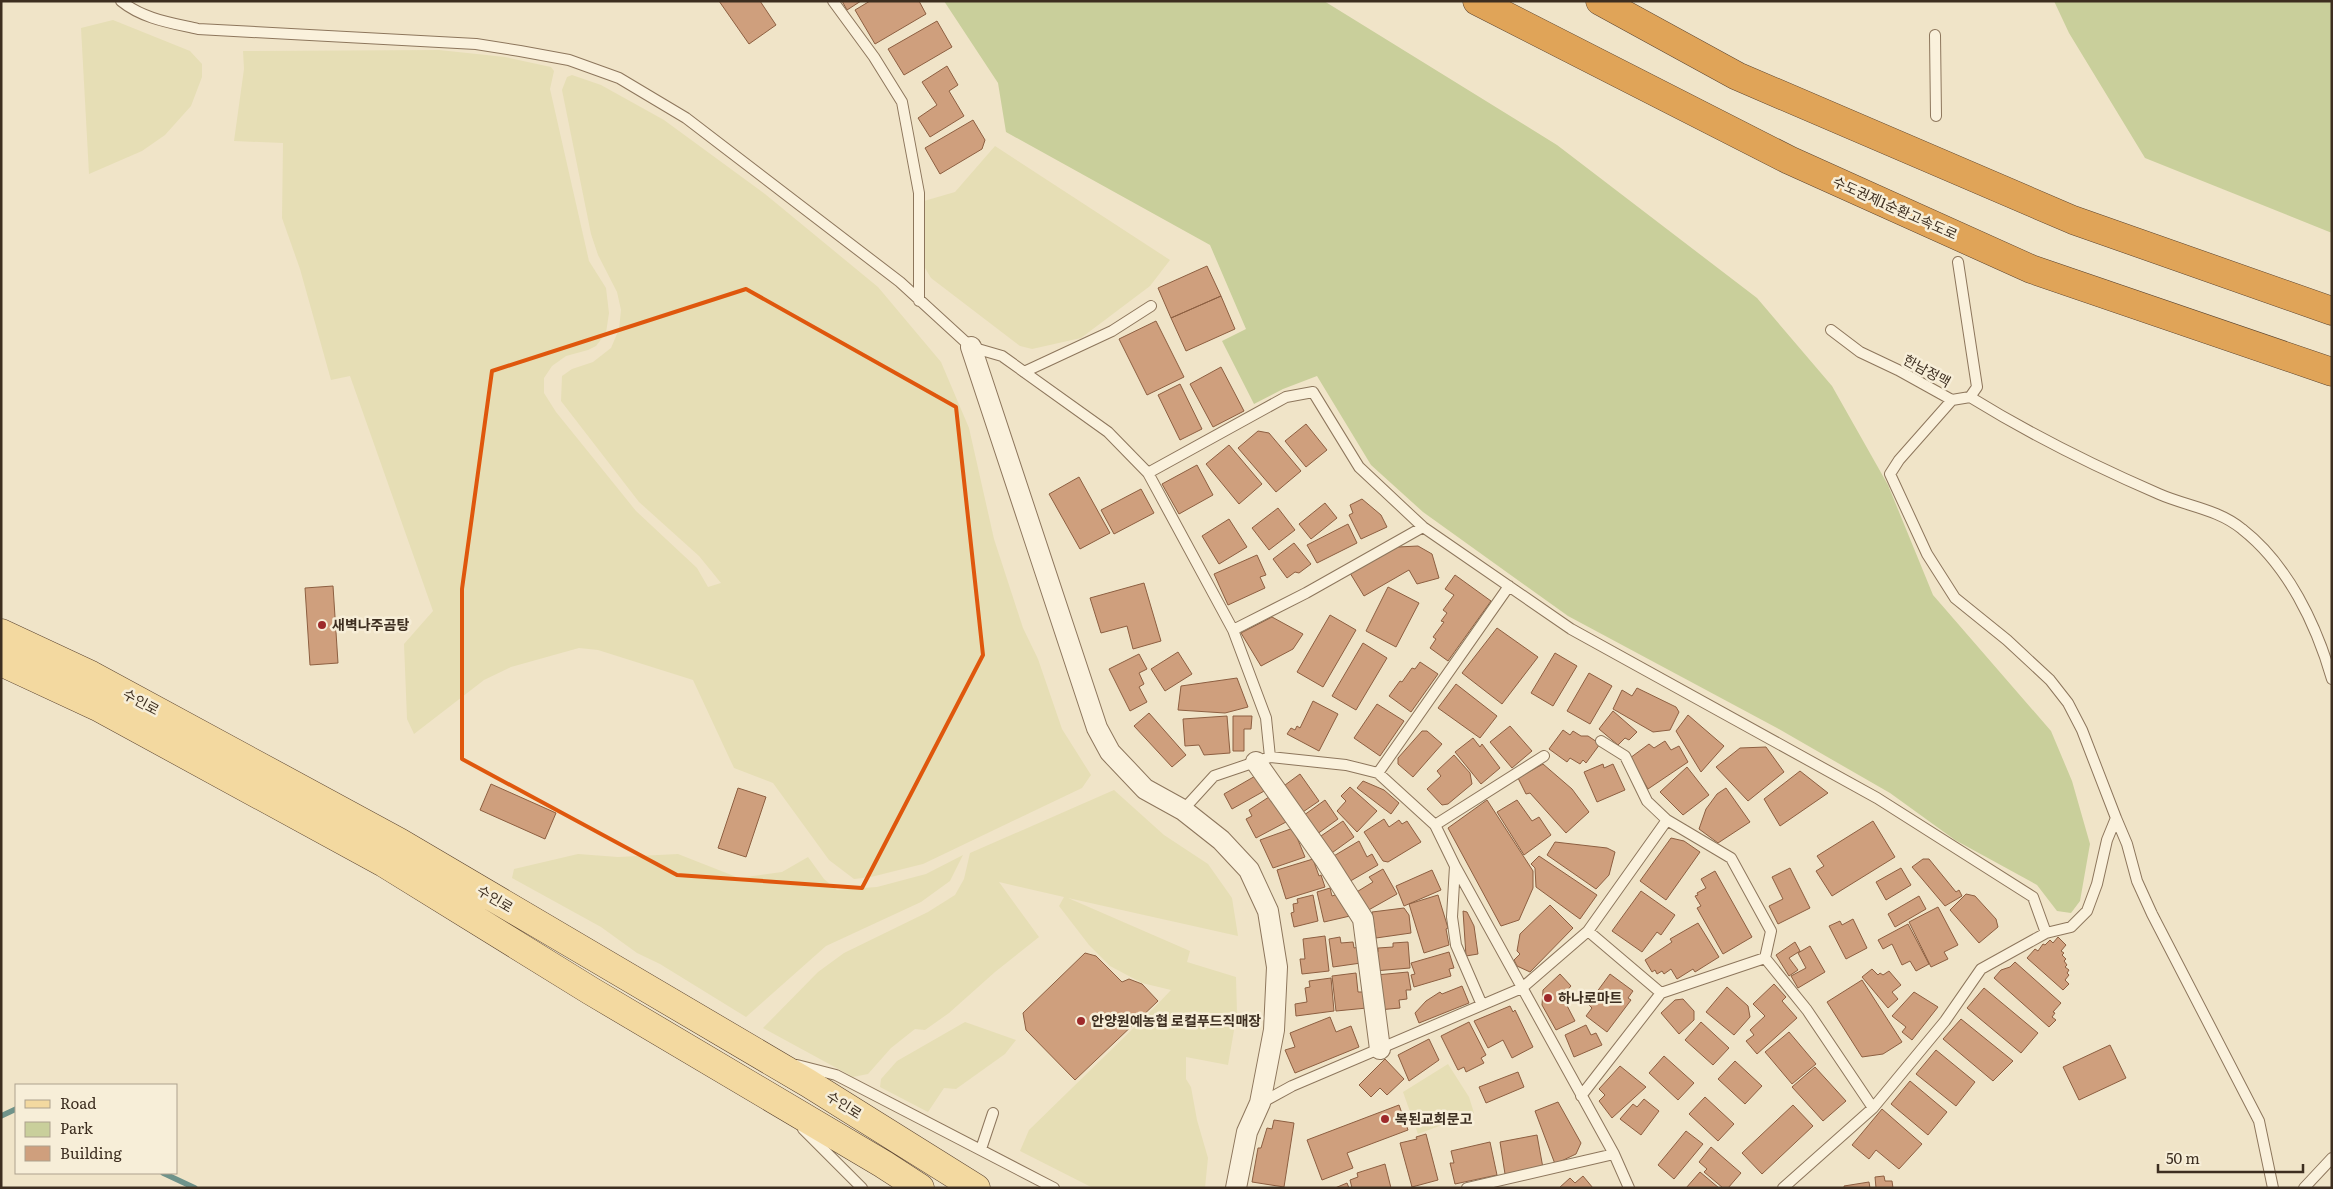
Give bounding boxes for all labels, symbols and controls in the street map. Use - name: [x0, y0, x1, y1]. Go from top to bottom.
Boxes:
- street label: 수도권제1순환고속도로: [1830, 171, 1961, 244]
- street label: 한남정맥: [1900, 349, 1955, 391]
- place label: 새벽나주곰탕: [332, 614, 409, 634]
- marker: 새벽나주곰탕: [316, 619, 328, 631]
- street label: 수인로: [120, 683, 163, 719]
- street label: 수인로: [474, 880, 517, 917]
- place label: 하나로마트: [1558, 987, 1623, 1007]
- marker: 하나로마트: [1542, 992, 1554, 1004]
- place label: 안양원예농협 로컬푸드직매장: [1091, 1010, 1261, 1030]
- marker: 안양원예농협 로컬푸드직매장: [1075, 1015, 1087, 1027]
- legend: [15, 1084, 178, 1174]
- street label: 수인로: [823, 1085, 866, 1123]
- text: Road: [60, 1091, 96, 1114]
- place label: 복된교회문고: [1395, 1108, 1472, 1128]
- marker: 복된교회문고: [1379, 1113, 1391, 1125]
- text: Park: [60, 1116, 94, 1139]
- text: Building: [60, 1141, 122, 1164]
- scale bar: [2158, 1142, 2303, 1174]
- text: 50 m: [2166, 1146, 2200, 1169]

